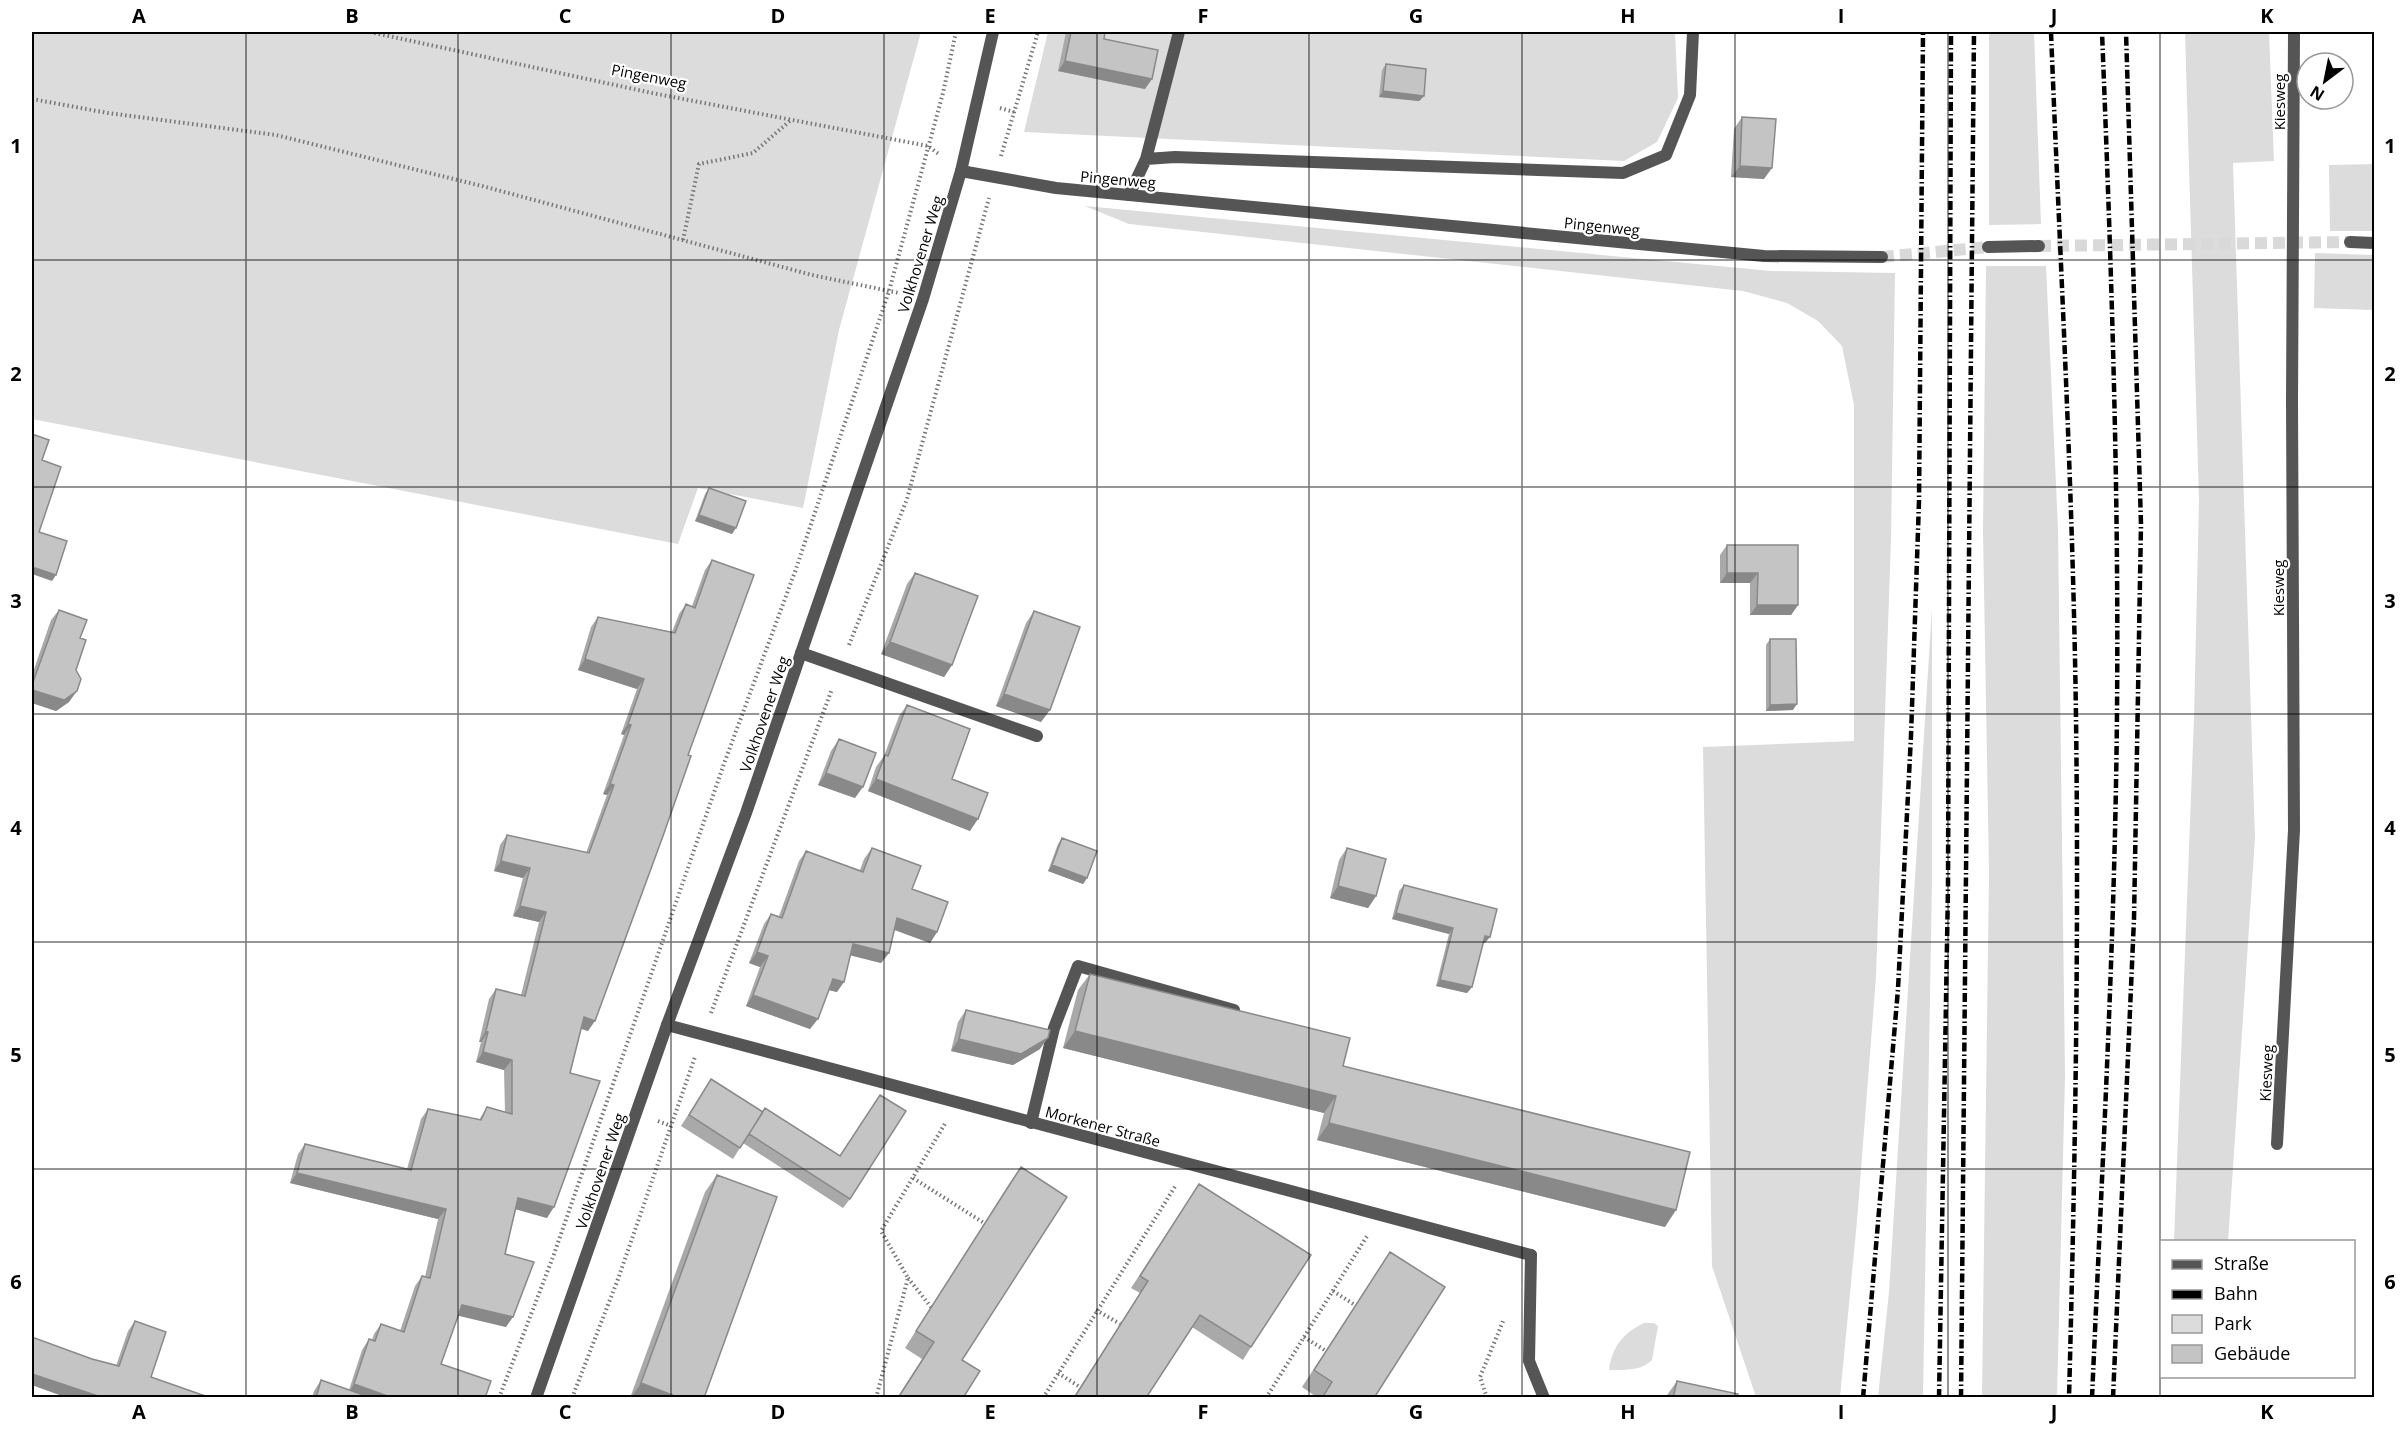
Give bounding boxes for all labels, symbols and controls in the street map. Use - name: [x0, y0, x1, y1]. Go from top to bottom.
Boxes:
- text: A: [132, 2, 146, 29]
- text: B: [345, 2, 359, 29]
- text: C: [559, 2, 572, 29]
- text: D: [771, 2, 785, 29]
- text: E: [984, 2, 996, 29]
- text: F: [1198, 2, 1208, 29]
- text: G: [1409, 2, 1423, 29]
- text: H: [1620, 2, 1636, 29]
- text: I: [1838, 2, 1844, 29]
- text: J: [2049, 2, 2057, 29]
- text: K: [2260, 2, 2274, 29]
- north arrow: [2295, 51, 2355, 111]
- street label: Pingenweg: [610, 59, 688, 93]
- street label: Kiesweg: [2269, 74, 2289, 130]
- text: N: [2306, 81, 2328, 106]
- text: 1: [10, 132, 22, 159]
- text: 1: [2384, 132, 2396, 159]
- street label: Pingenweg: [1079, 166, 1157, 192]
- street label: Volkhovener Weg: [893, 193, 947, 315]
- street label: Pingenweg: [1563, 212, 1641, 240]
- text: 2: [10, 360, 22, 387]
- text: 2: [2384, 360, 2396, 387]
- street label: Kiesweg: [2268, 560, 2288, 616]
- text: 3: [10, 587, 22, 614]
- text: 3: [2384, 587, 2396, 614]
- street label: Volkhovener Weg: [735, 653, 793, 775]
- text: 4: [10, 814, 22, 841]
- text: 4: [2384, 814, 2396, 841]
- text: 5: [10, 1041, 22, 1068]
- text: 5: [2384, 1041, 2396, 1068]
- street label: Kiesweg: [2255, 1044, 2277, 1102]
- street label: Morkener Straße: [1043, 1101, 1163, 1151]
- street label: Volkhovener Weg: [571, 1110, 629, 1232]
- legend: [2160, 1240, 2355, 1378]
- text: Straße: [2214, 1251, 2269, 1275]
- text: 6: [10, 1268, 22, 1295]
- text: 6: [2384, 1268, 2396, 1295]
- text: Bahn: [2214, 1281, 2258, 1305]
- text: Park: [2214, 1311, 2252, 1335]
- text: Gebäude: [2214, 1341, 2290, 1365]
- text: A: [132, 1398, 146, 1425]
- text: B: [345, 1398, 359, 1425]
- text: C: [559, 1398, 572, 1425]
- text: D: [771, 1398, 785, 1425]
- text: E: [984, 1398, 996, 1425]
- text: F: [1198, 1398, 1208, 1425]
- text: G: [1409, 1398, 1423, 1425]
- text: H: [1620, 1398, 1636, 1425]
- text: I: [1838, 1398, 1844, 1425]
- text: J: [2049, 1398, 2057, 1425]
- text: K: [2260, 1398, 2274, 1425]

